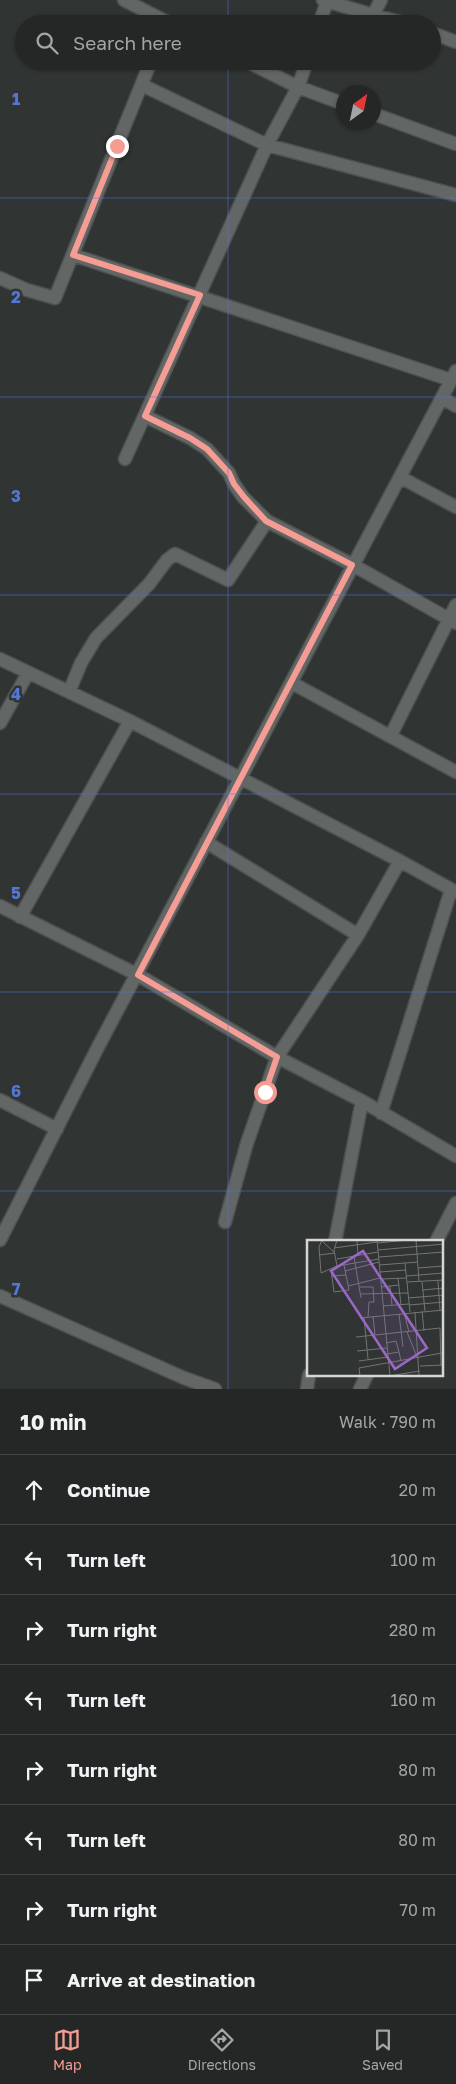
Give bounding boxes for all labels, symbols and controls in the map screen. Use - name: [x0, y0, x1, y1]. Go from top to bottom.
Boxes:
- search box: [15, 15, 441, 70]
- icon: search: [33, 29, 61, 57]
- text: Search here: [73, 31, 182, 54]
- north arrow: [336, 85, 381, 130]
- text: 1: [12, 89, 20, 109]
- route end: [106, 135, 129, 158]
- text: 2: [11, 287, 21, 307]
- text: 3: [11, 486, 21, 506]
- text: 4: [11, 684, 21, 704]
- text: 5: [11, 883, 21, 903]
- text: 6: [11, 1081, 21, 1101]
- route start: [254, 1081, 277, 1104]
- inset map: [307, 1240, 444, 1376]
- text: 7: [12, 1279, 21, 1299]
- text: 10 min: [20, 1409, 87, 1435]
- text: Walk · 790 m: [339, 1412, 436, 1432]
- icon: ahead: [20, 1476, 48, 1504]
- text: Continue: [67, 1478, 150, 1501]
- text: 20 m: [399, 1480, 436, 1500]
- icon: left: [20, 1546, 48, 1574]
- text: Turn left: [67, 1548, 146, 1571]
- text: 100 m: [390, 1550, 436, 1570]
- icon: right: [20, 1616, 48, 1644]
- text: Turn right: [67, 1618, 157, 1641]
- text: 280 m: [389, 1620, 436, 1640]
- icon: left: [20, 1686, 48, 1714]
- text: Turn left: [67, 1688, 146, 1711]
- text: 160 m: [390, 1690, 436, 1710]
- icon: right: [20, 1756, 48, 1784]
- text: Turn right: [67, 1758, 157, 1781]
- text: 80 m: [398, 1760, 436, 1780]
- icon: left: [20, 1826, 48, 1854]
- text: Turn left: [67, 1828, 146, 1851]
- text: 80 m: [398, 1830, 436, 1850]
- icon: right: [20, 1896, 48, 1924]
- text: Turn right: [67, 1898, 157, 1921]
- text: 70 m: [399, 1900, 436, 1920]
- icon: arrive: [20, 1966, 48, 1994]
- text: Arrive at destination: [67, 1968, 255, 1991]
- tab: Map: [53, 2026, 82, 2073]
- tab: Directions: [188, 2026, 256, 2073]
- tab: Saved: [362, 2026, 403, 2073]

